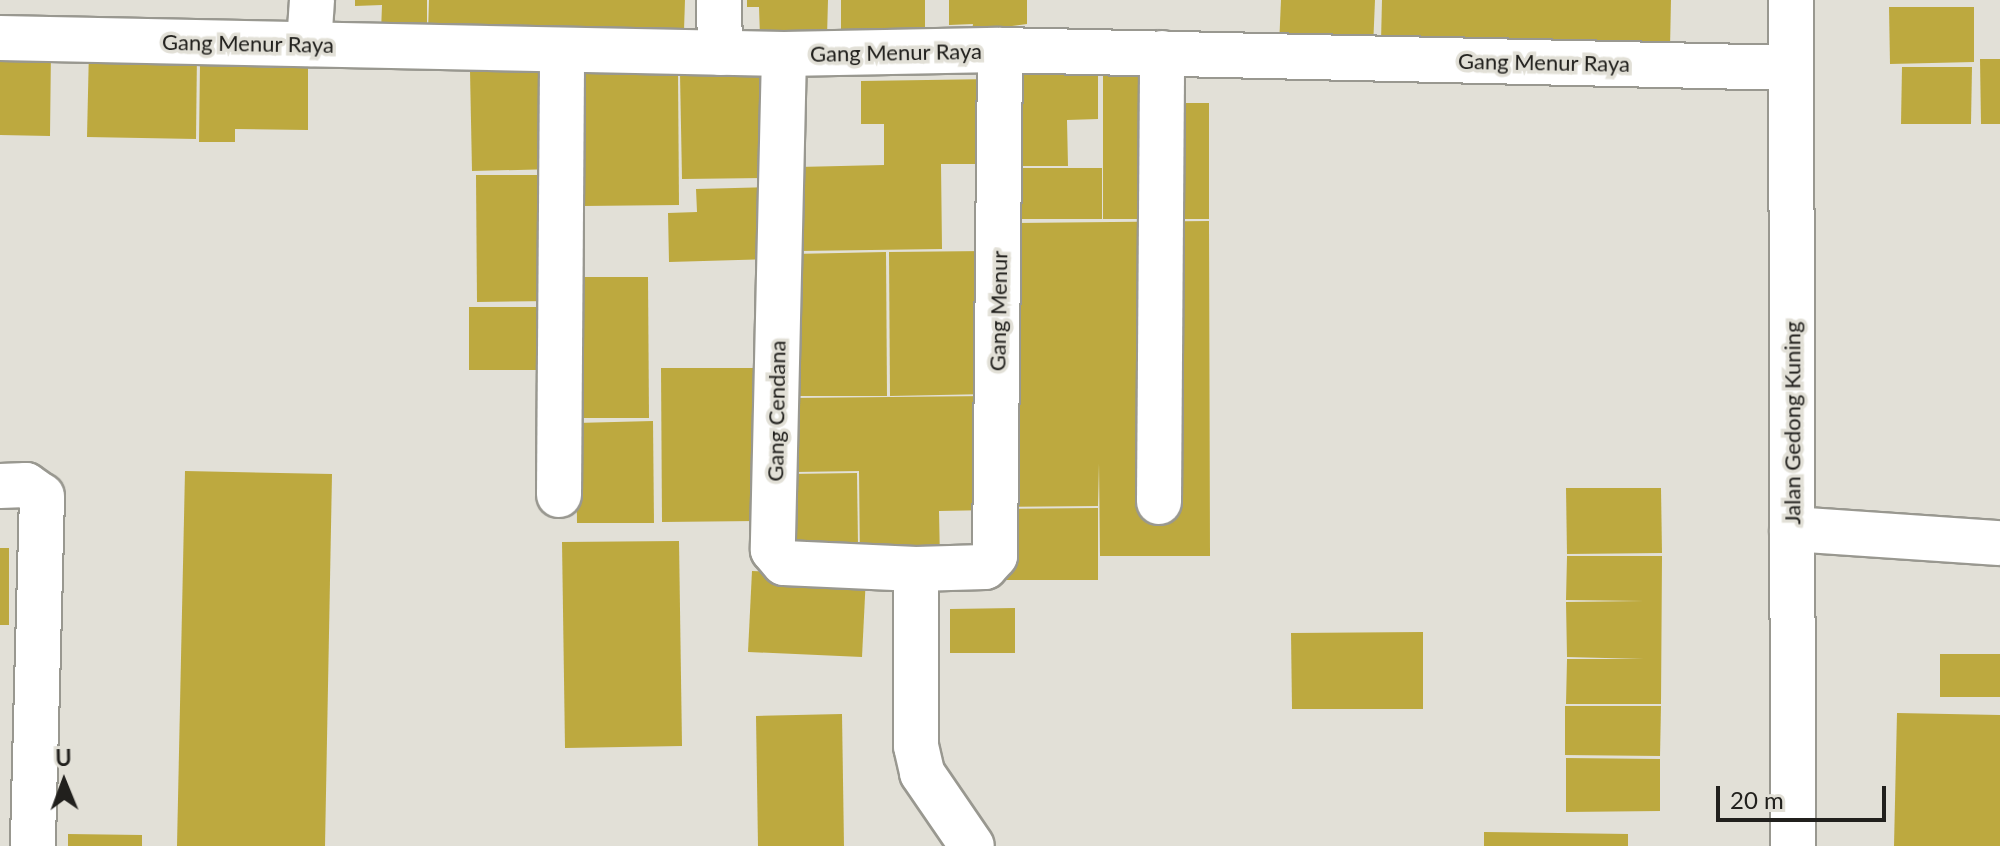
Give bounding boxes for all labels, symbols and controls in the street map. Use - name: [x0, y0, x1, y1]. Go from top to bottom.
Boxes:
- street label: Gang Menur Raya: [162, 28, 334, 58]
- street label: Gang Menur Raya: [810, 37, 982, 67]
- street label: Gang Menur Raya: [1458, 47, 1630, 77]
- street label: Gang Menur: [984, 251, 1012, 371]
- street label: Jalan Gedong Kuning: [1779, 321, 1805, 525]
- street label: Gang Cendana: [762, 340, 790, 482]
- north arrow: [24, 742, 104, 822]
- text: U: [55, 744, 72, 771]
- scale bar: [1720, 770, 1890, 820]
- text: 20 m: [1730, 785, 1784, 814]

